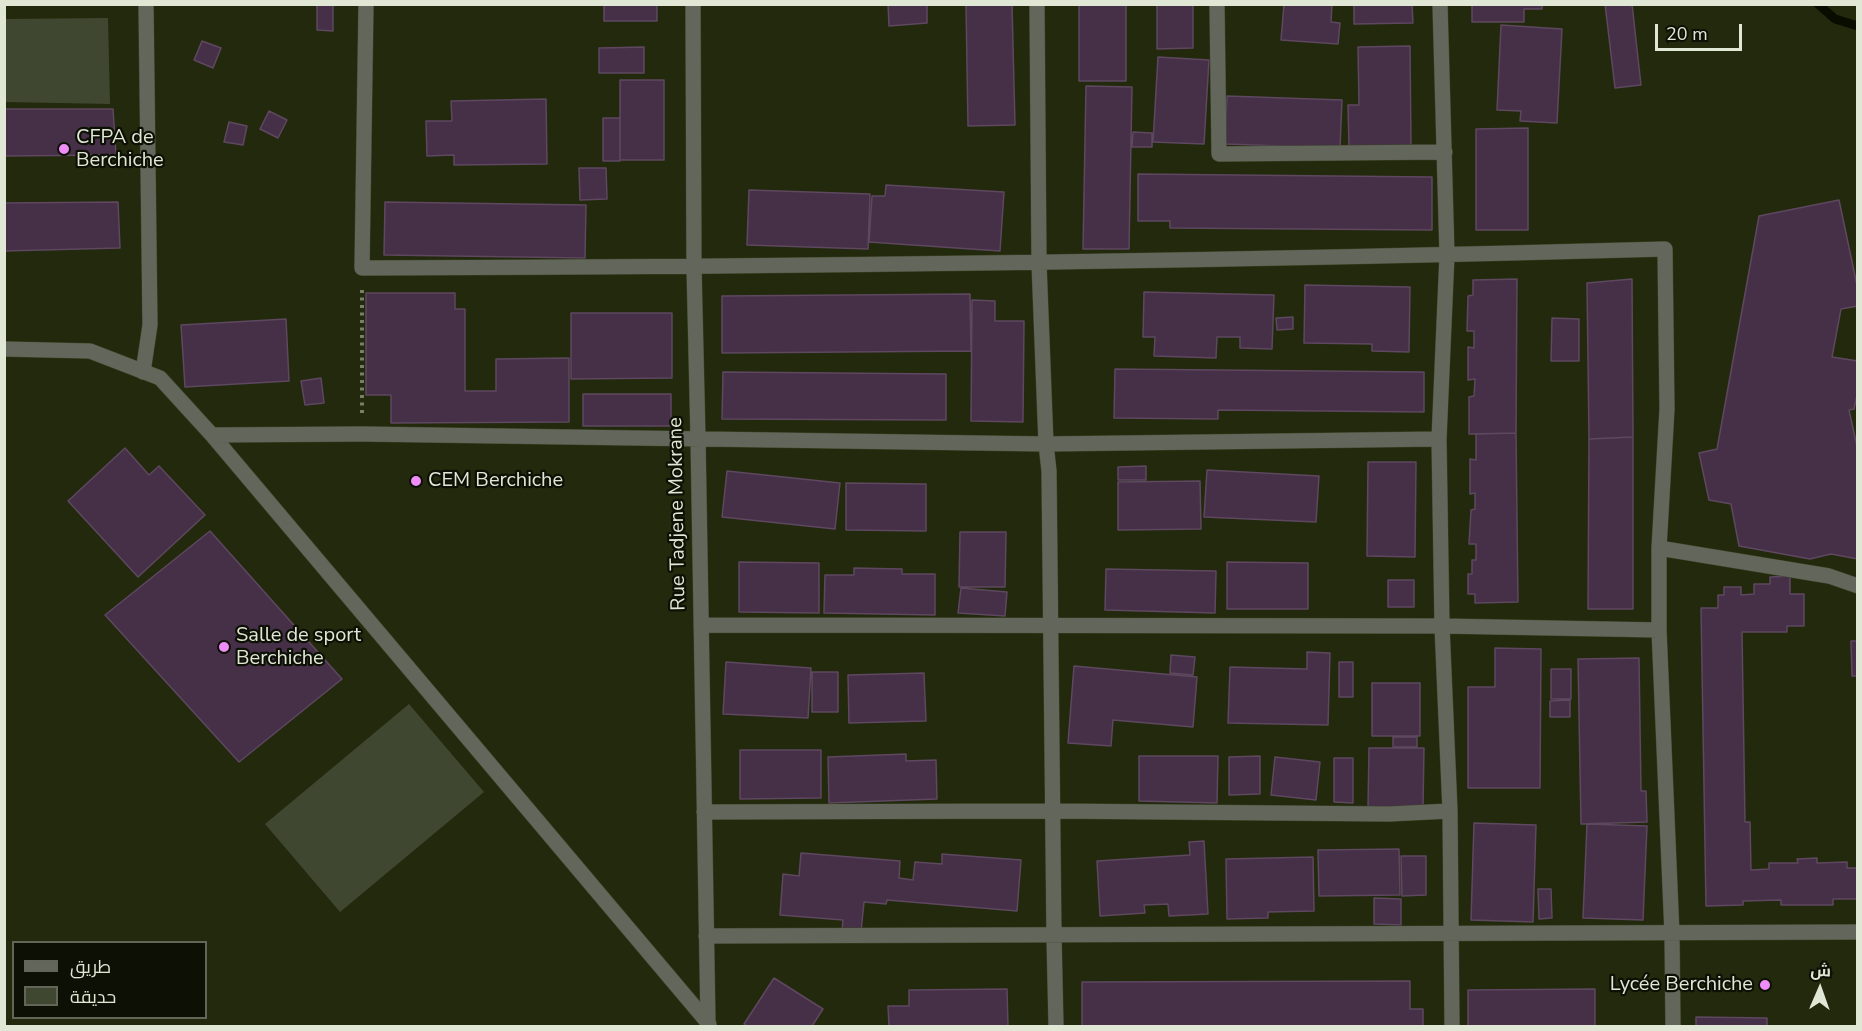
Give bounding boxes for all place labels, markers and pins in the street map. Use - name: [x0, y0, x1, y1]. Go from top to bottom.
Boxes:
- place label: CFPA de Berchiche: [76, 126, 164, 173]
- marker: CFPA de Berchiche: [57, 142, 71, 156]
- place label: CEM Berchiche: [428, 469, 563, 493]
- marker: CEM Berchiche: [409, 474, 423, 488]
- place label: Salle de sport Berchiche: [236, 624, 361, 671]
- marker: Salle de sport Berchiche: [217, 640, 231, 654]
- place label: Lycée Berchiche: [1610, 973, 1753, 997]
- marker: Lycée Berchiche: [1758, 978, 1772, 992]

